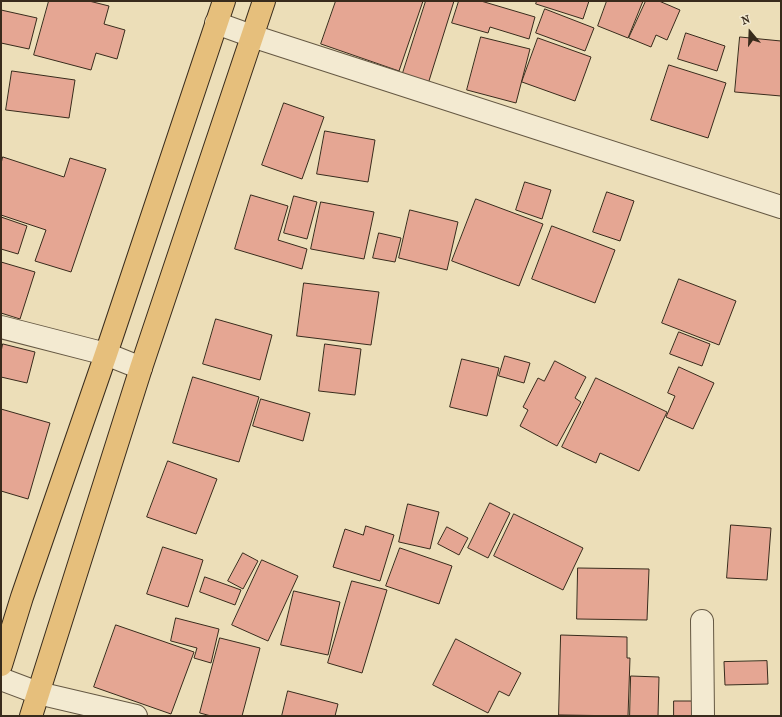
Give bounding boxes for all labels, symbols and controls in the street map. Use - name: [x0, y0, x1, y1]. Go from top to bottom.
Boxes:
- north arrow: [730, 12, 770, 52]
- text: N: [740, 13, 752, 28]

